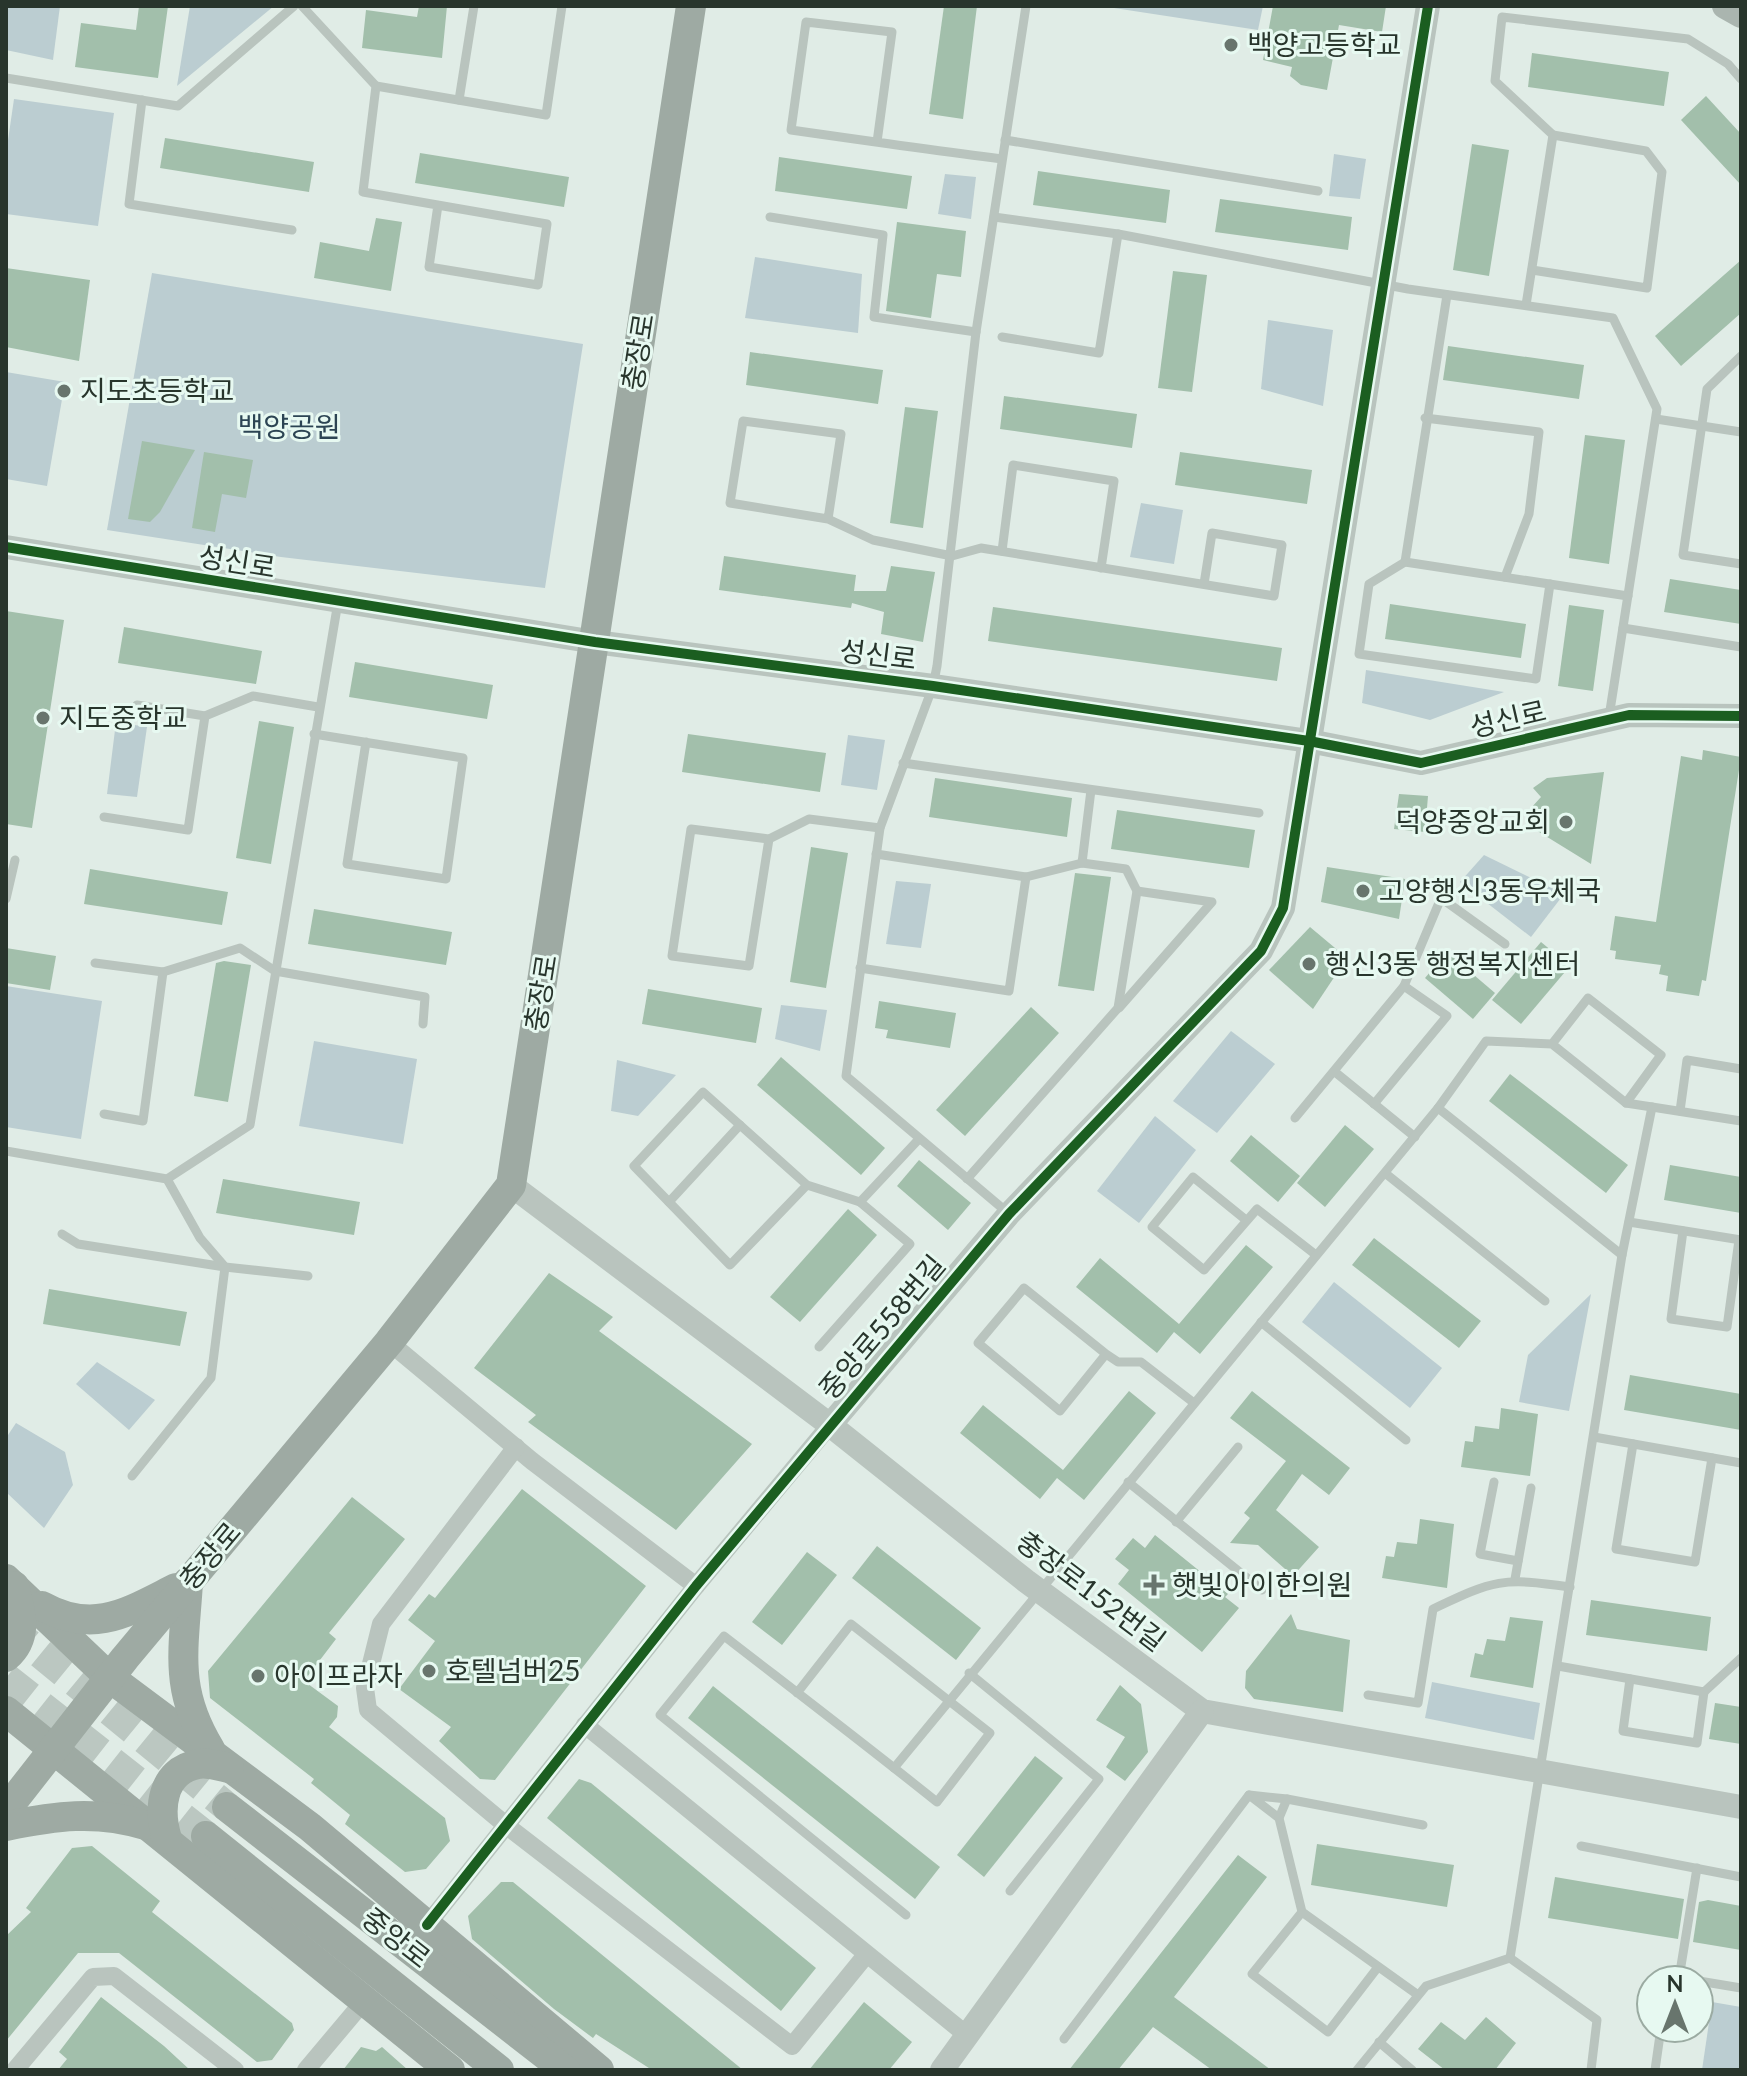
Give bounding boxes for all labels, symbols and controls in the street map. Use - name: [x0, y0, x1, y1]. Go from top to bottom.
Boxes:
- place label: 백양고등학교: [1247, 27, 1402, 61]
- marker: 백양고등학교: [1222, 36, 1240, 54]
- street label: 충장로: [614, 311, 660, 393]
- place label: 지도초등학교: [80, 373, 235, 407]
- marker: 지도초등학교: [55, 382, 73, 400]
- park label: 백양공원: [237, 409, 341, 443]
- street label: 성신로: [196, 538, 278, 584]
- street label: 성신로: [838, 632, 919, 676]
- street label: 성신로: [1466, 693, 1549, 743]
- place label: 지도중학교: [59, 700, 188, 734]
- marker: 지도중학교: [34, 709, 52, 727]
- place label: 덕양중앙교회: [1395, 804, 1550, 838]
- marker: 덕양중앙교회: [1557, 813, 1575, 831]
- place label: 고양행신3동우체국: [1379, 873, 1601, 907]
- marker: 고양행신3동우체국: [1354, 882, 1372, 900]
- place label: 행신3동 행정복지센터: [1325, 946, 1580, 980]
- street label: 충장로: [517, 952, 563, 1034]
- marker: 행신3동 행정복지센터: [1300, 955, 1318, 973]
- street label: 중앙로558번길: [811, 1247, 951, 1405]
- street label: 충장로: [171, 1515, 247, 1596]
- street label: 충장로152번길: [1010, 1523, 1173, 1657]
- place label: 햇빛아이한의원: [1172, 1567, 1352, 1601]
- marker: 햇빛아이한의원: [1143, 1574, 1165, 1596]
- place label: 호텔넘버25: [445, 1653, 581, 1687]
- place label: 아이프라자: [274, 1658, 403, 1692]
- marker: 호텔넘버25: [420, 1662, 438, 1680]
- marker: 아이프라자: [249, 1667, 267, 1685]
- street label: 중앙로: [356, 1900, 438, 1974]
- north arrow: [1635, 1964, 1715, 2044]
- text: N: [1667, 1970, 1683, 1997]

